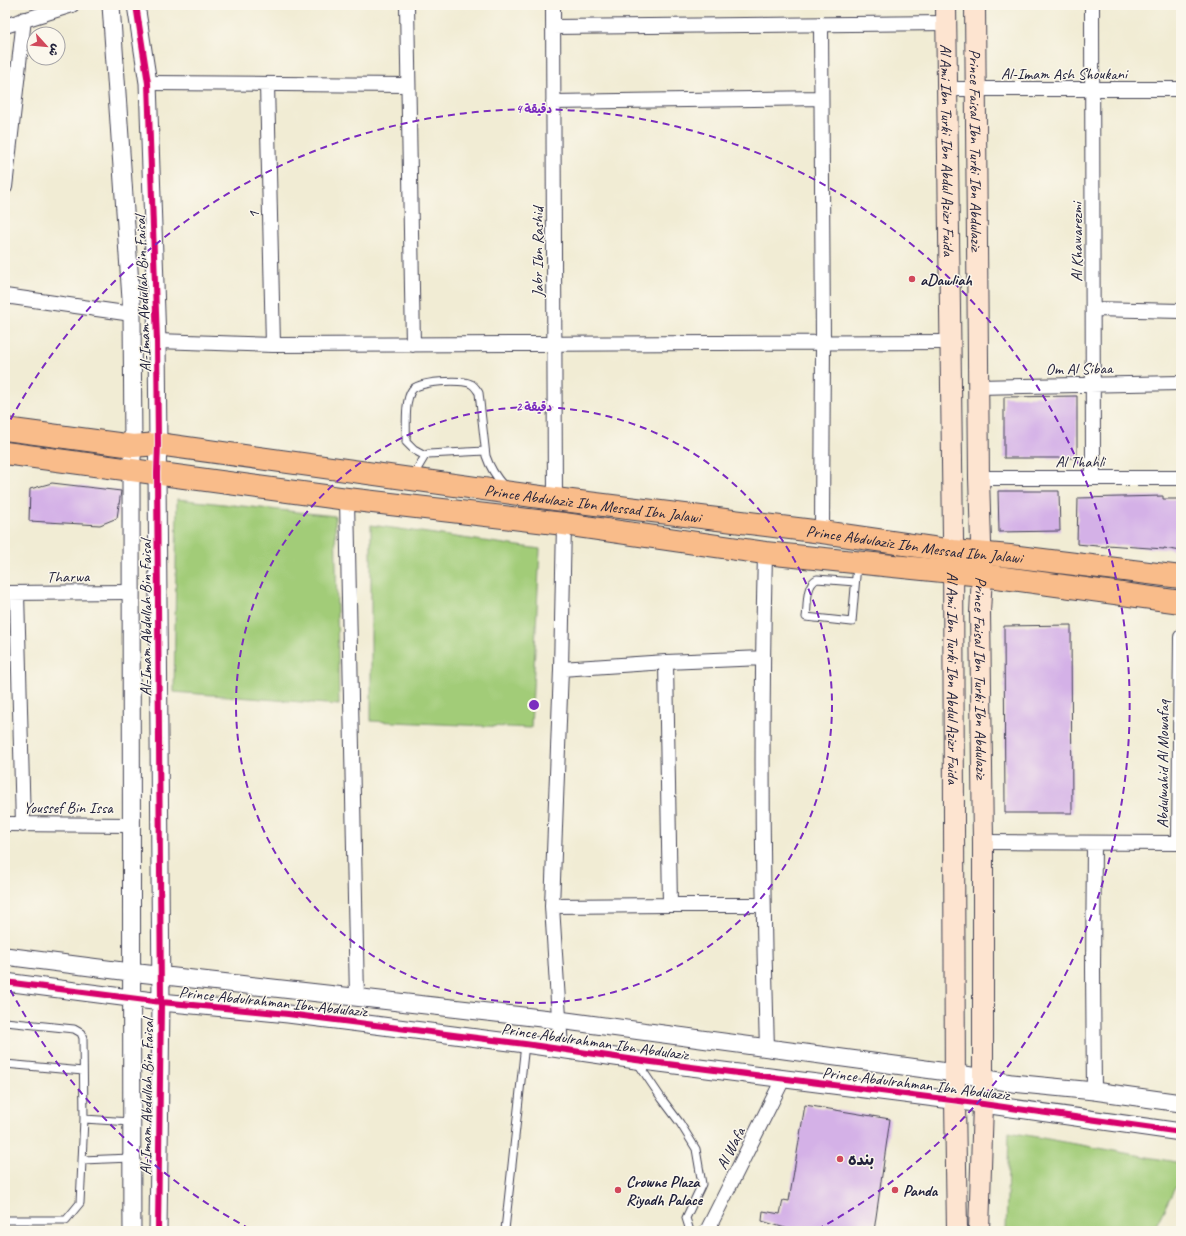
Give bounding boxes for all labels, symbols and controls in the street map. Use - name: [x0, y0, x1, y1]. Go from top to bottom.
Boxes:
- north arrow: [26, 26, 66, 66]
- text: ش: [46, 42, 64, 59]
- street label: Al Ami Ibn Turki Ibn Abdul Azizr Faida: [936, 44, 958, 258]
- street label: Prince Faisal Ibn Turki Ibn Abdulaziz: [964, 49, 986, 253]
- street label: Al-Imam Ash Shoukani: [1001, 64, 1129, 84]
- text: 4 دقيقة: [516, 101, 552, 117]
- street label: Al Khawarezmi: [1067, 200, 1087, 282]
- street label: Jabr Ibn Rashid: [528, 204, 548, 298]
- street label: 1: [244, 210, 264, 219]
- street label: Al-Imam Abdullah Bin Faisal: [130, 212, 156, 373]
- place label: aDawliah: [920, 270, 972, 290]
- marker: aDawliah: [907, 274, 917, 284]
- street label: Om Al Sibaa: [1045, 358, 1114, 380]
- text: 2 دقيقة: [516, 399, 552, 415]
- street label: Al Thahli: [1055, 452, 1107, 472]
- street label: Prince Abdulaziz Ibn Messad Ibn Jalawi: [483, 480, 704, 528]
- street label: Prince Abdulaziz Ibn Messad Ibn Jalawi: [805, 521, 1025, 569]
- street label: Al-Imam Abdullah Bin Faisal: [136, 536, 156, 696]
- street label: Tharwa: [47, 567, 91, 587]
- street label: Al Ami Ibn Turki Ibn Abdul Azizr Faida: [942, 572, 963, 786]
- street label: Prince Faisal Ibn Turki Ibn Abdulaziz: [969, 576, 991, 781]
- centre of rings: [527, 698, 541, 712]
- street label: Abdulwahid Al Mowafaq: [1153, 699, 1173, 828]
- street label: Youssef Bin Issa: [23, 798, 114, 818]
- street label: Prince Abdulrahman Ibn Abdulaziz: [178, 982, 370, 1022]
- street label: Al-Imam Abdullah Bin Faisal: [136, 1015, 158, 1175]
- street label: Prince Abdulrahman Ibn Abdulaziz: [500, 1019, 692, 1065]
- street label: Prince Abdulrahman Ibn Abdulaziz: [821, 1063, 1013, 1106]
- street label: Al Wafa: [712, 1123, 751, 1173]
- place label: بنده: [848, 1150, 874, 1170]
- marker: بنده: [835, 1154, 845, 1164]
- place label: Crowne Plaza Riyadh Palace: [626, 1172, 704, 1210]
- place label: Panda: [903, 1181, 939, 1201]
- marker: Crowne Plaza Riyadh Palace: [613, 1185, 623, 1195]
- marker: Panda: [890, 1185, 900, 1195]

